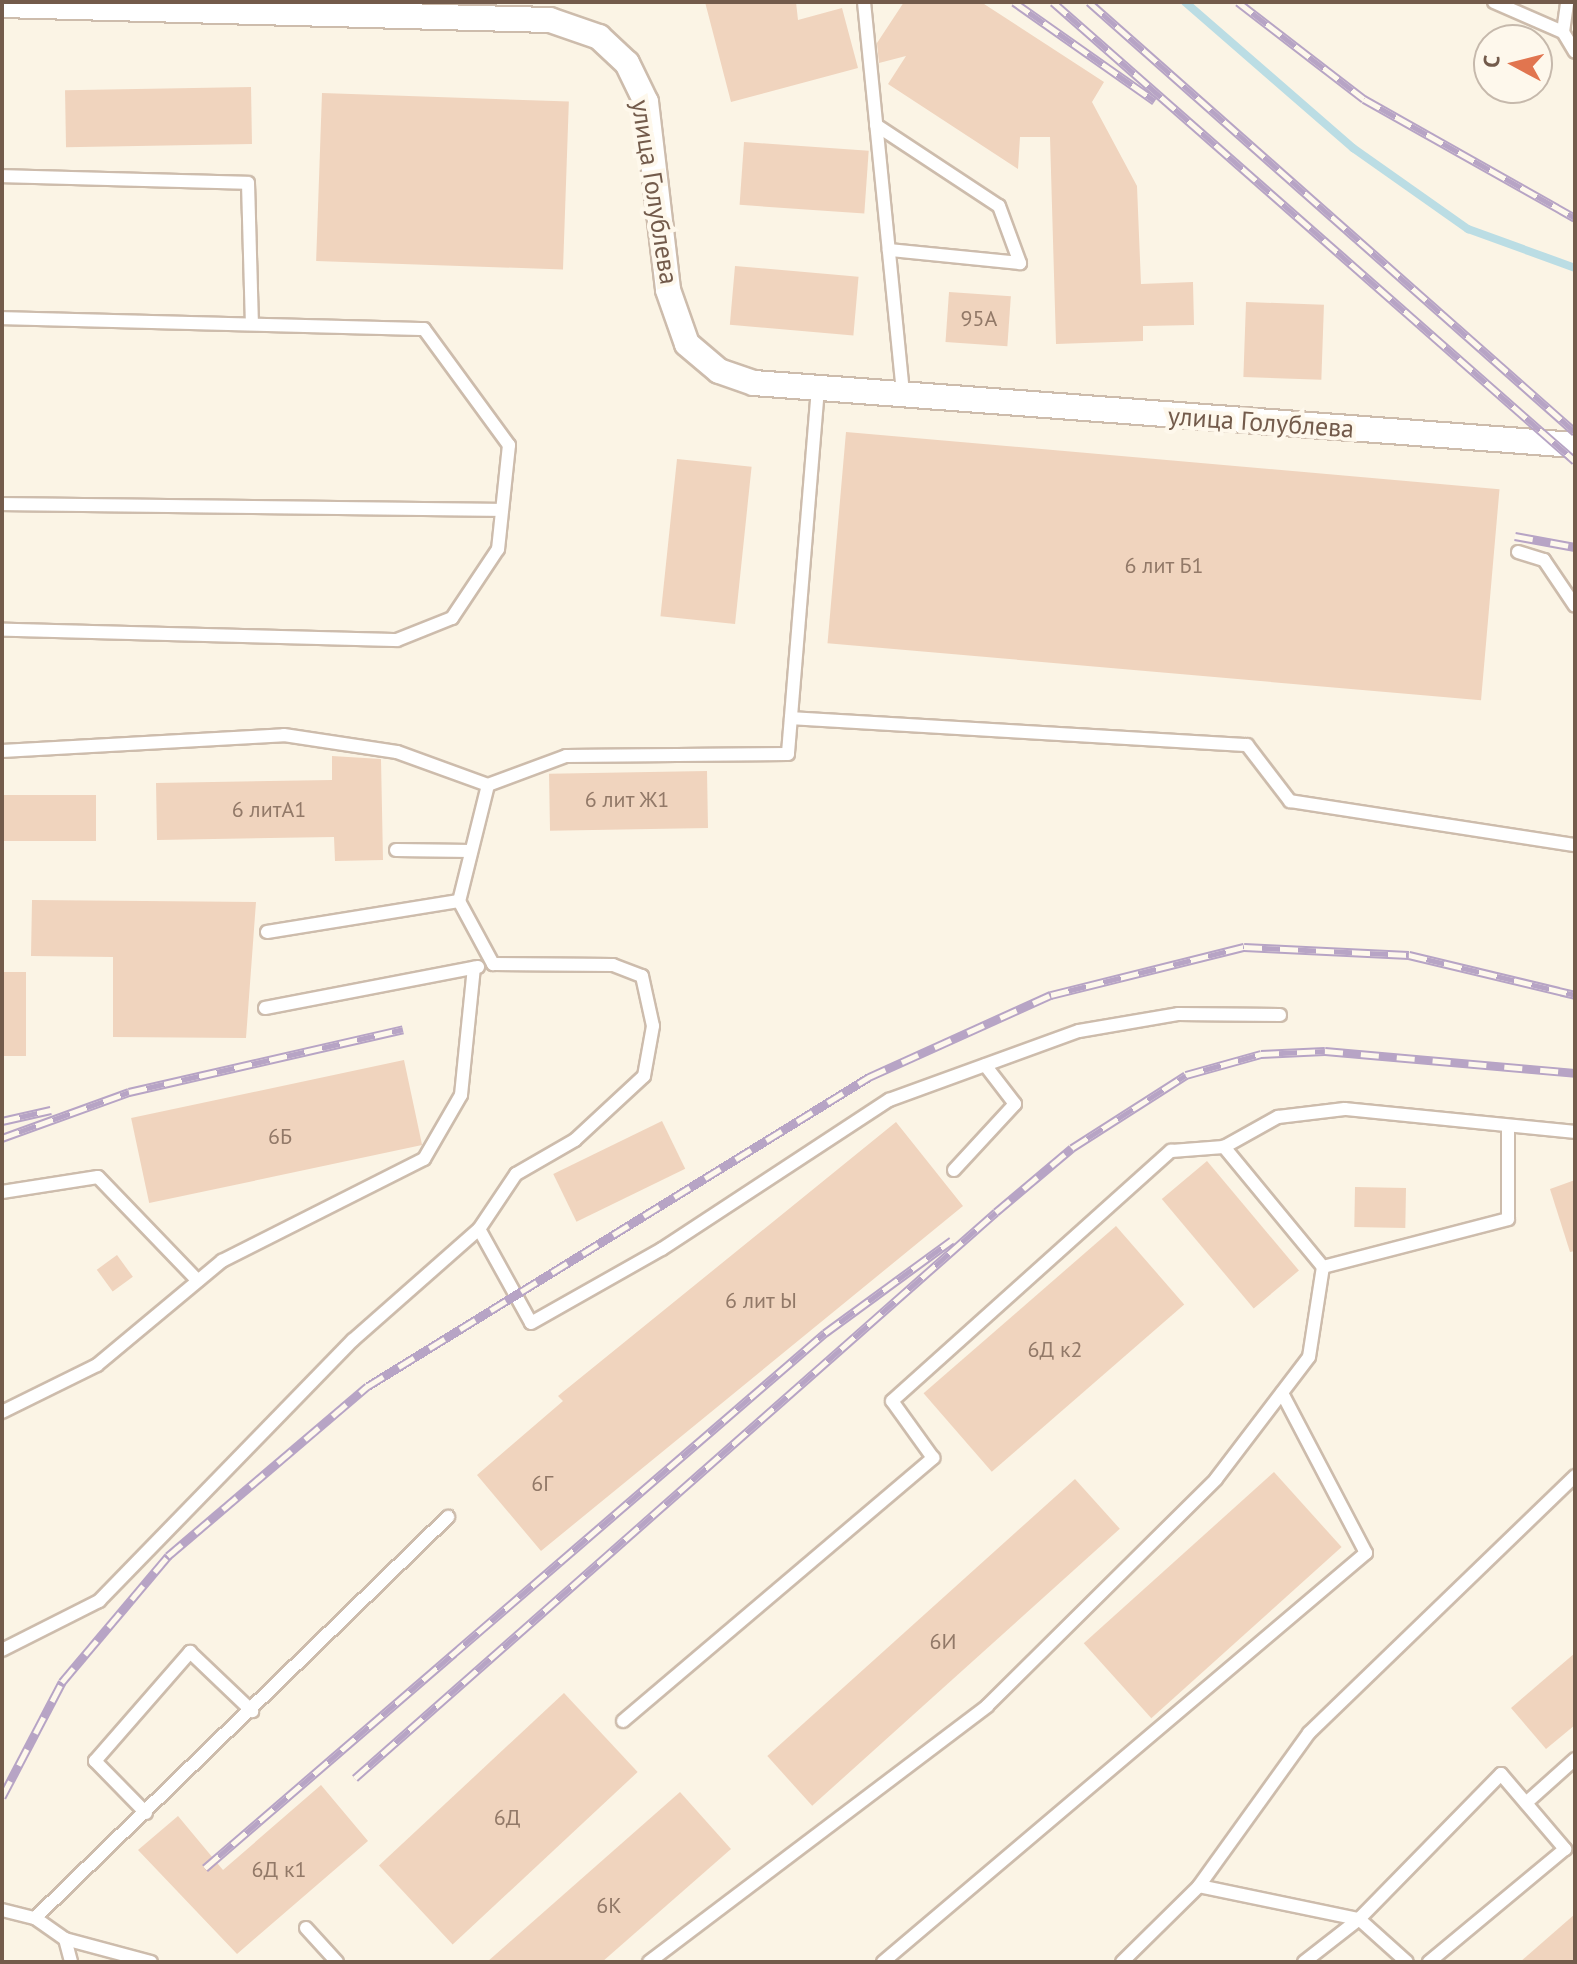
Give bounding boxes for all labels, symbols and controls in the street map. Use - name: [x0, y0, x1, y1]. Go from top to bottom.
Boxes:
- north arrow: [1473, 24, 1553, 104]
- text: С: [1477, 54, 1506, 69]
- street label: улица Голублева: [625, 97, 685, 287]
- house number: 95А: [961, 306, 997, 332]
- street label: улица Голублева: [1167, 400, 1355, 444]
- house number: 6 лит Б1: [1124, 553, 1204, 579]
- house number: 6 лит Ж1: [584, 787, 670, 813]
- house number: 6 литА1: [232, 797, 306, 823]
- house number: 6Б: [268, 1124, 292, 1150]
- house number: 6 лит Ы: [725, 1288, 797, 1314]
- house number: 6Д к2: [1027, 1337, 1083, 1363]
- house number: 6Г: [531, 1471, 553, 1497]
- house number: 6И: [930, 1629, 956, 1655]
- house number: 6Д: [494, 1805, 520, 1831]
- house number: 6Д к1: [251, 1857, 307, 1883]
- house number: 6К: [596, 1893, 622, 1919]

